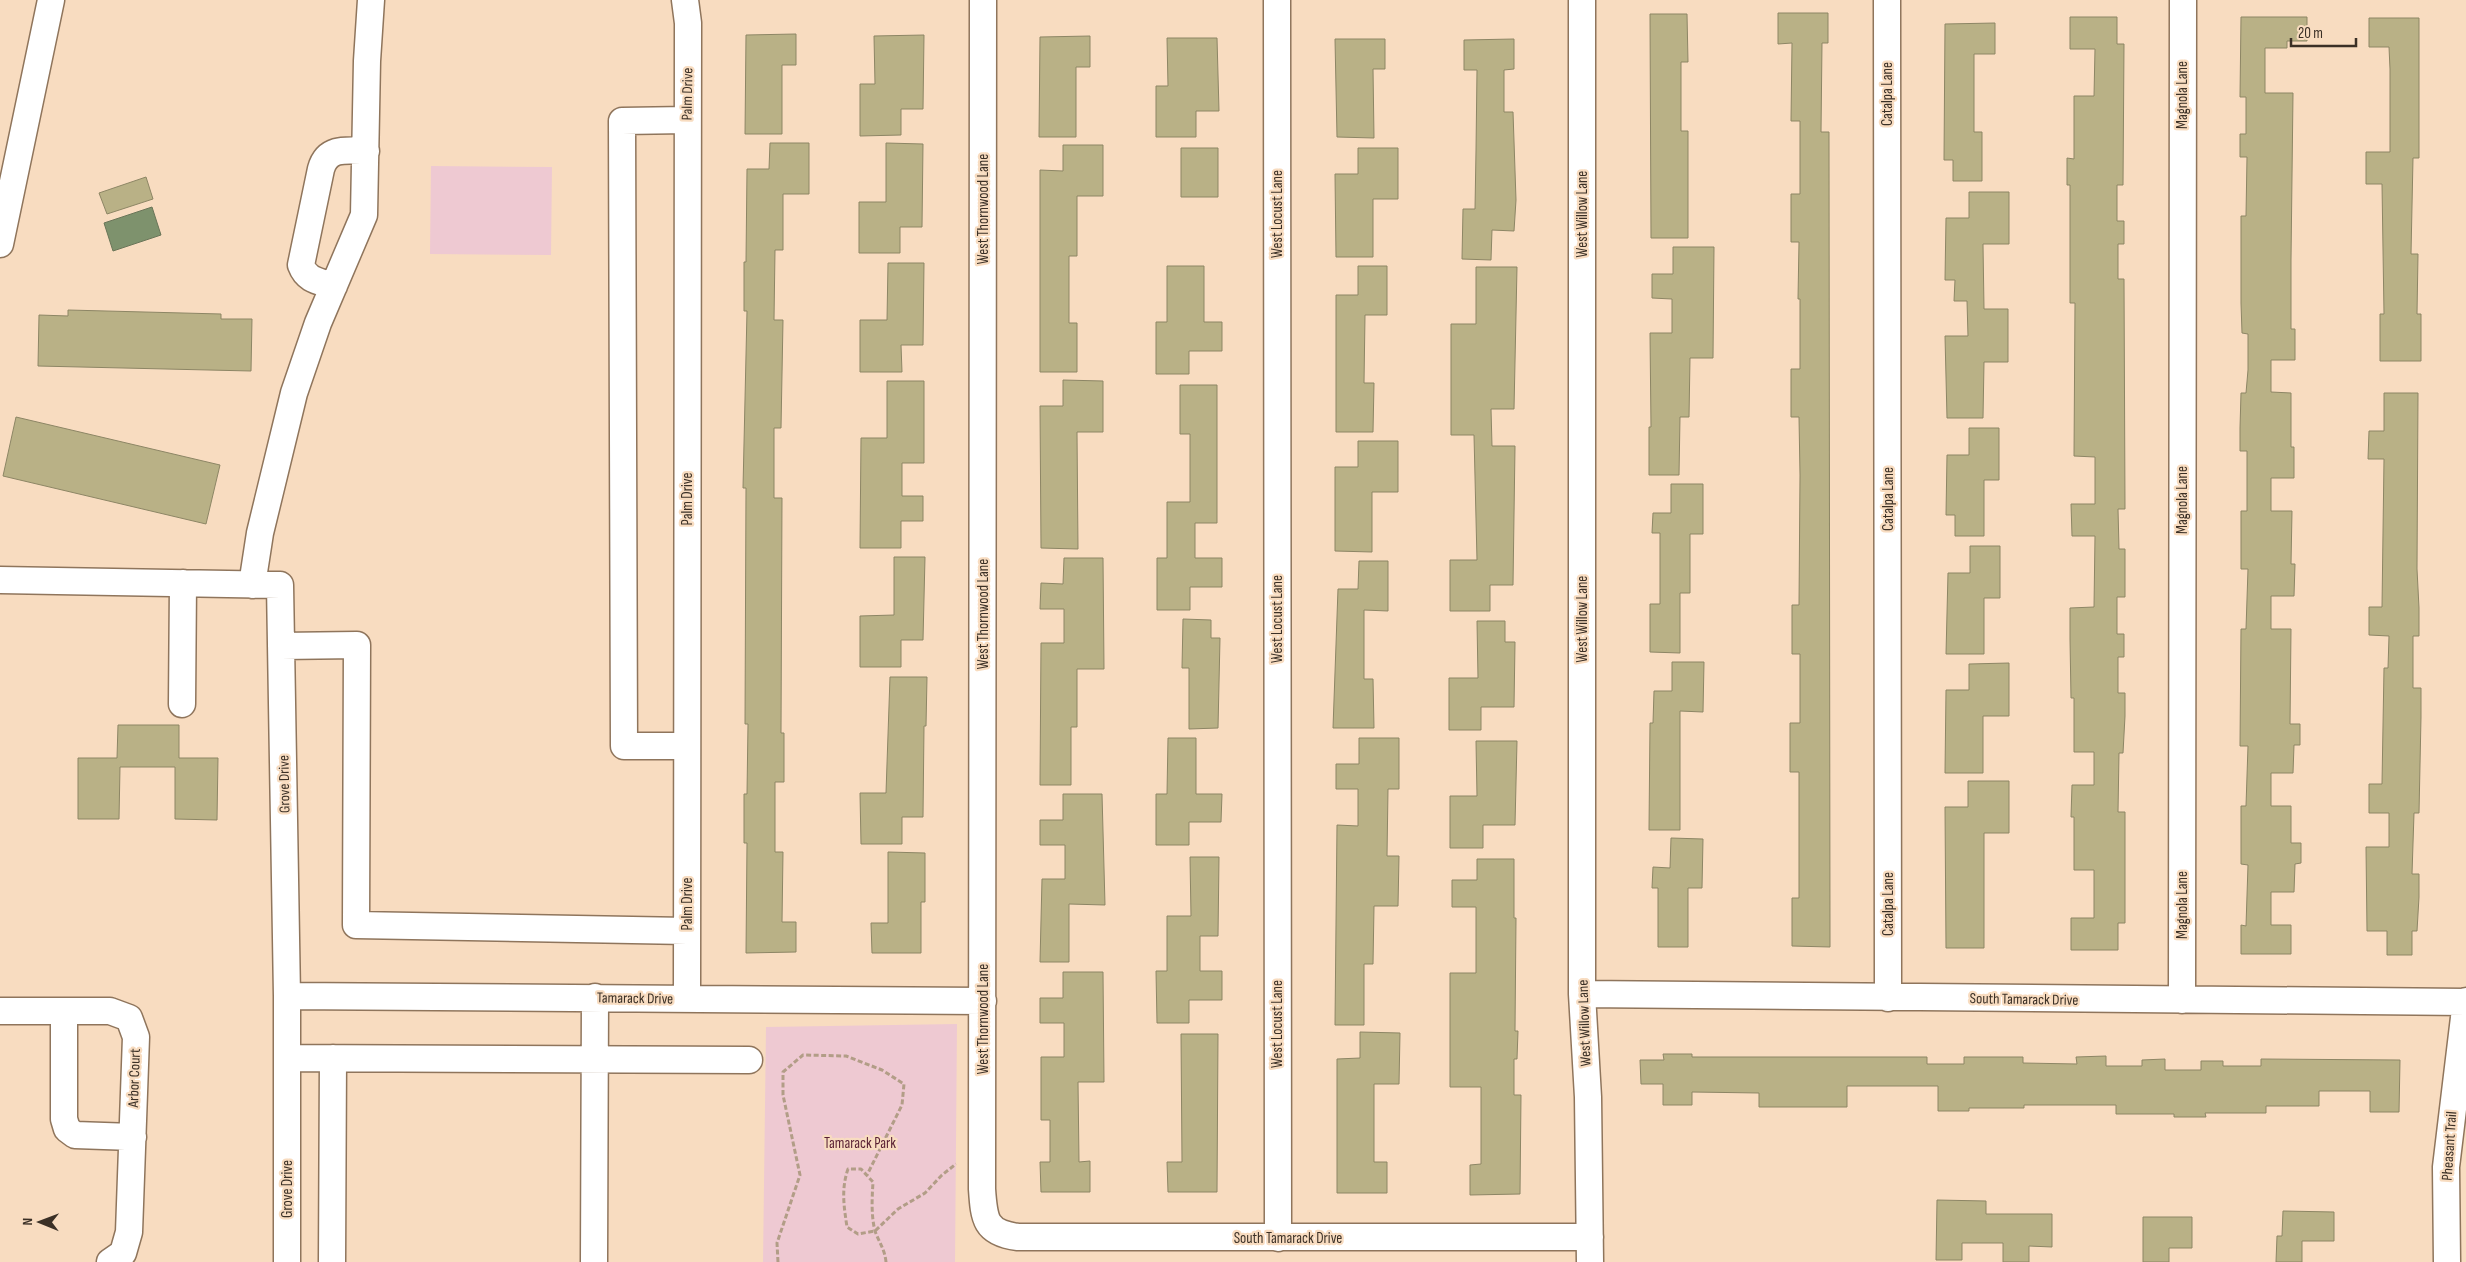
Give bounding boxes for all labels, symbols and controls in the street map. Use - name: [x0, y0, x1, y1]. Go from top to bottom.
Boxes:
- scale bar: [2291, 15, 2356, 47]
- text: 20 m: [2298, 24, 2323, 43]
- street label: Magnola Lane: [2173, 61, 2192, 129]
- street label: Catalpa Lane: [1878, 62, 1897, 126]
- street label: Palm Drive: [678, 67, 697, 121]
- street label: West Thornwood Lane: [974, 154, 993, 264]
- street label: West Locust Lane: [1268, 170, 1287, 258]
- street label: West Willow Lane: [1573, 171, 1592, 257]
- street label: Magnola Lane: [2173, 466, 2192, 534]
- street label: Catalpa Lane: [1879, 467, 1898, 531]
- street label: Palm Drive: [678, 473, 697, 525]
- street label: West Thornwood Lane: [974, 559, 993, 669]
- street label: West Locust Lane: [1268, 575, 1287, 663]
- street label: West Willow Lane: [1573, 576, 1592, 662]
- street label: Grove Drive: [274, 755, 295, 813]
- street label: Magnola Lane: [2173, 871, 2192, 939]
- street label: Catalpa Lane: [1879, 872, 1898, 936]
- street label: Palm Drive: [678, 878, 697, 930]
- street label: West Thornwood Lane: [974, 964, 993, 1074]
- street label: West Willow Lane: [1573, 979, 1596, 1067]
- street label: West Locust Lane: [1268, 980, 1287, 1068]
- street label: Tamarack Drive: [597, 988, 673, 1009]
- street label: South Tamarack Drive: [1969, 989, 2079, 1010]
- street label: Arbor Court: [124, 1048, 145, 1109]
- street label: Pheasant Trail: [2438, 1111, 2461, 1181]
- park label: Tamarack Park: [824, 1134, 896, 1153]
- street label: Grove Drive: [278, 1160, 297, 1218]
- north arrow: [15, 1197, 65, 1247]
- text: N: [19, 1218, 36, 1226]
- street label: South Tamarack Drive: [1234, 1229, 1342, 1248]

